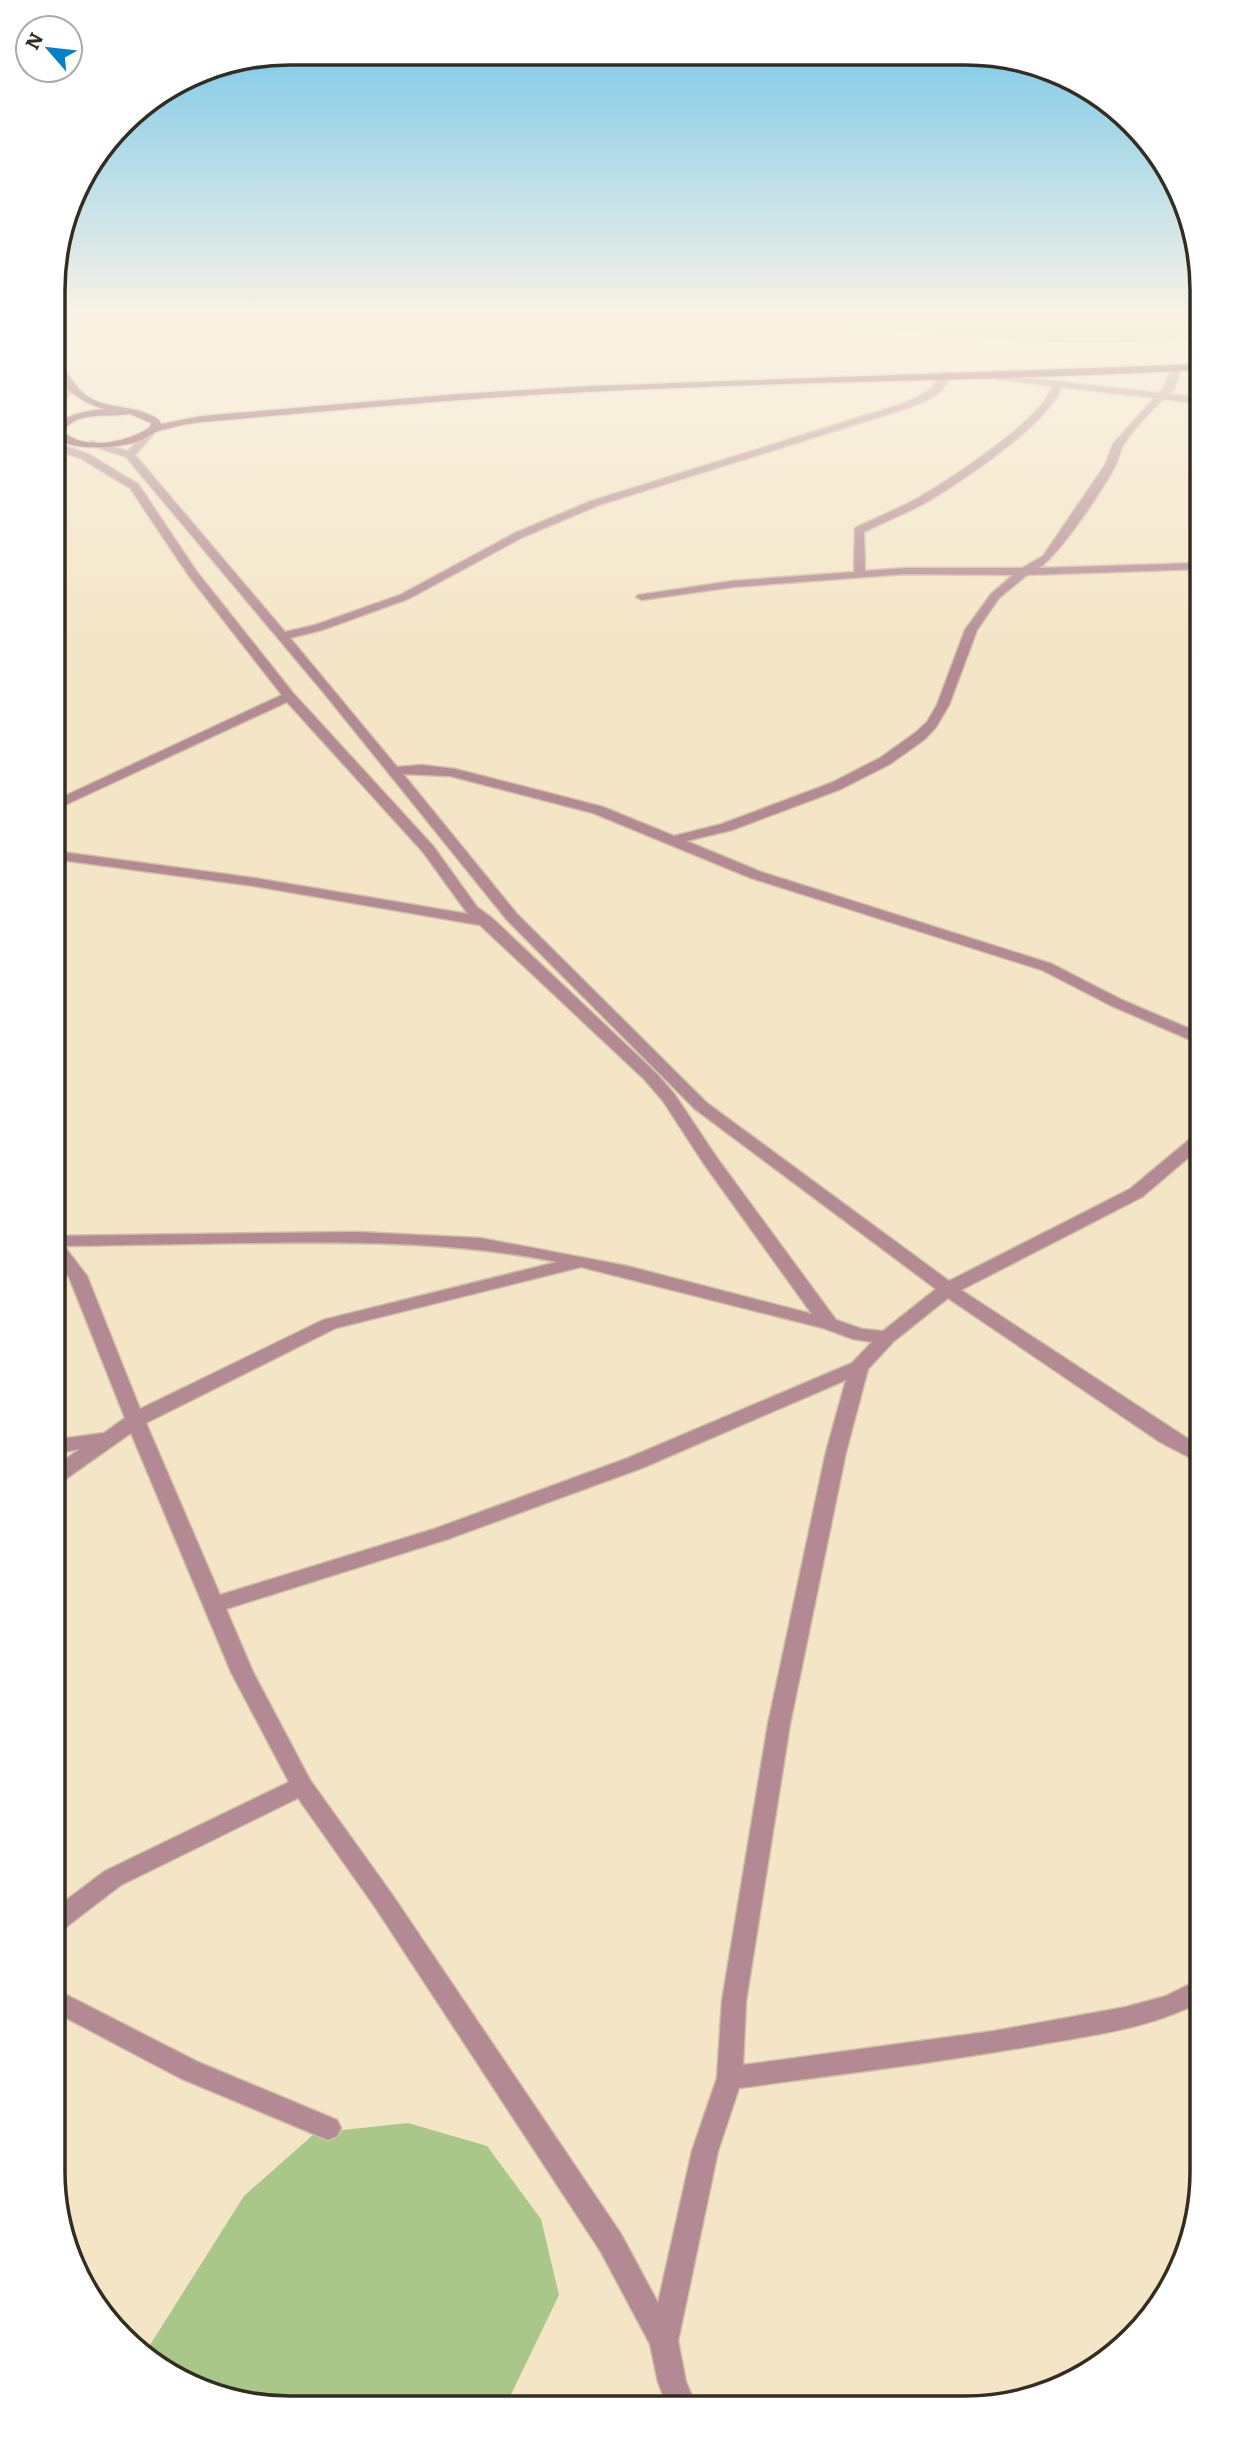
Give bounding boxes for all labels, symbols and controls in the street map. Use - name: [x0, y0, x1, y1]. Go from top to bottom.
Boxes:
- north arrow: [14, 14, 84, 84]
- text: N: [17, 27, 49, 54]

